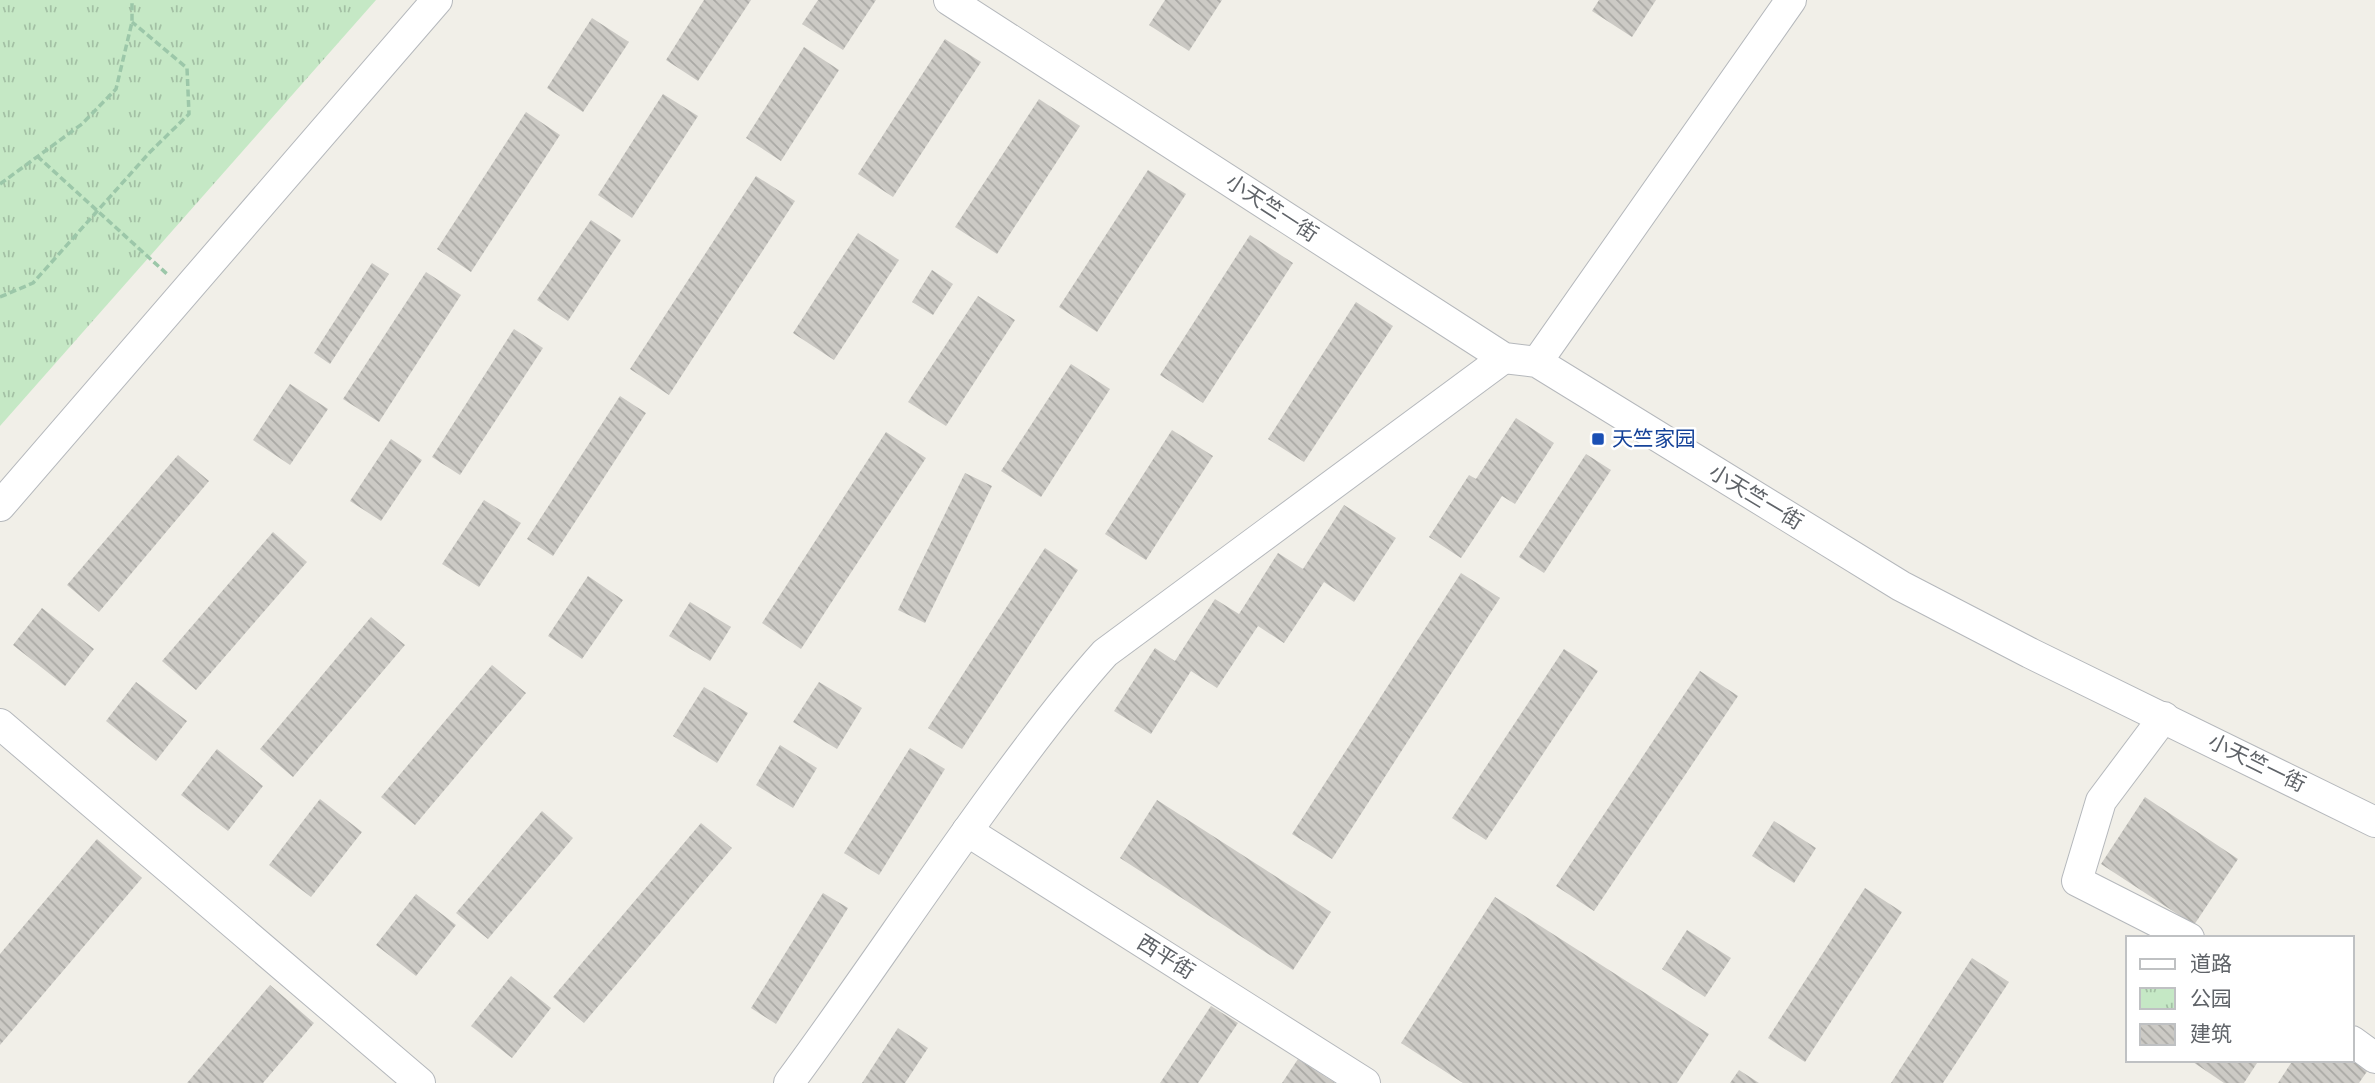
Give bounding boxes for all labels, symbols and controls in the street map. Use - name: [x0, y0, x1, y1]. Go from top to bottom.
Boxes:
- street label: 小天竺一街: [1220, 168, 1324, 248]
- place label: 天竺家园: [1612, 425, 1696, 453]
- marker: 天竺家园: [1590, 431, 1606, 447]
- street label: 小天竺一街: [1704, 458, 1808, 536]
- street label: 小天竺一街: [2204, 727, 2310, 799]
- street label: 西平街: [1132, 928, 1200, 986]
- legend: [2126, 936, 2354, 1062]
- text: 道路: [2190, 950, 2232, 978]
- text: 公园: [2190, 985, 2232, 1013]
- text: 建筑: [2190, 1020, 2232, 1048]

